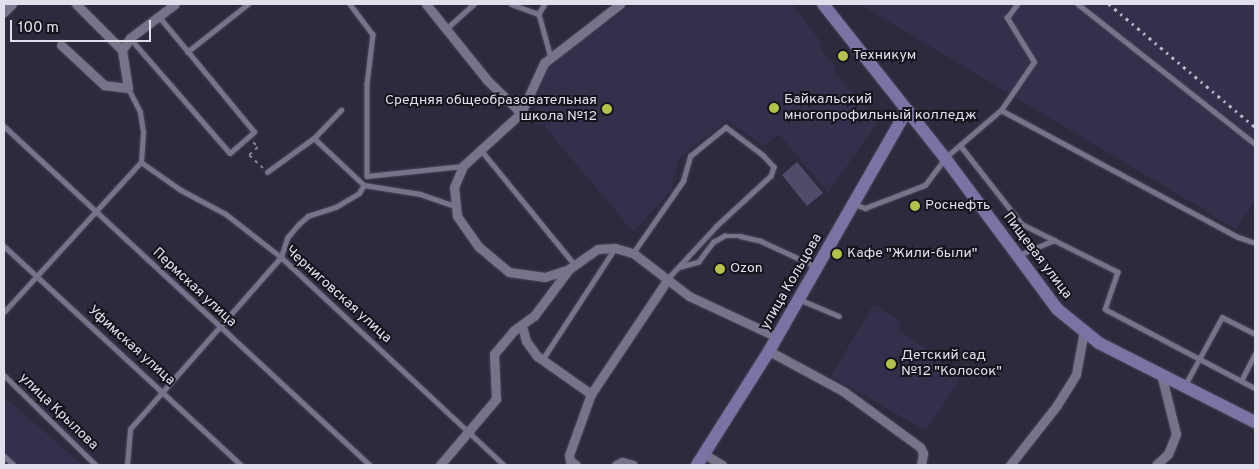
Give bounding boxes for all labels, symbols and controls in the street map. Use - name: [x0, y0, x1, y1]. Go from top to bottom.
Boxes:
- scale bar: [12, 10, 154, 42]
- text: 100 m: [18, 19, 59, 38]
- place label: Техникум: [853, 48, 916, 64]
- marker: Техникум: [837, 50, 849, 62]
- place label: Байкальский многопрофильный колледж: [784, 92, 977, 124]
- place label: Средняя общеобразовательная школа №12: [385, 93, 597, 125]
- marker: Байкальский многопрофильный колледж: [768, 102, 780, 114]
- marker: Средняя общеобразовательная школа №12: [601, 103, 613, 115]
- place label: Роснефть: [925, 198, 990, 214]
- marker: Роснефть: [909, 200, 921, 212]
- street label: Пищевая улица: [999, 209, 1075, 303]
- street label: улица Кольцова: [758, 231, 826, 333]
- street label: Черниговская улица: [281, 243, 395, 347]
- street label: Пермская улица: [149, 245, 239, 331]
- place label: Кафе "Жили-были": [847, 246, 977, 262]
- marker: Кафе "Жили-были": [831, 248, 843, 260]
- place label: Ozon: [730, 261, 763, 277]
- marker: Ozon: [714, 263, 726, 275]
- street label: Уфимская улица: [84, 303, 178, 389]
- place label: Детский сад №12 "Колосок": [901, 348, 1002, 381]
- marker: Детский сад №12 "Колосок": [885, 358, 897, 370]
- street label: улица Крылова: [15, 370, 101, 454]

